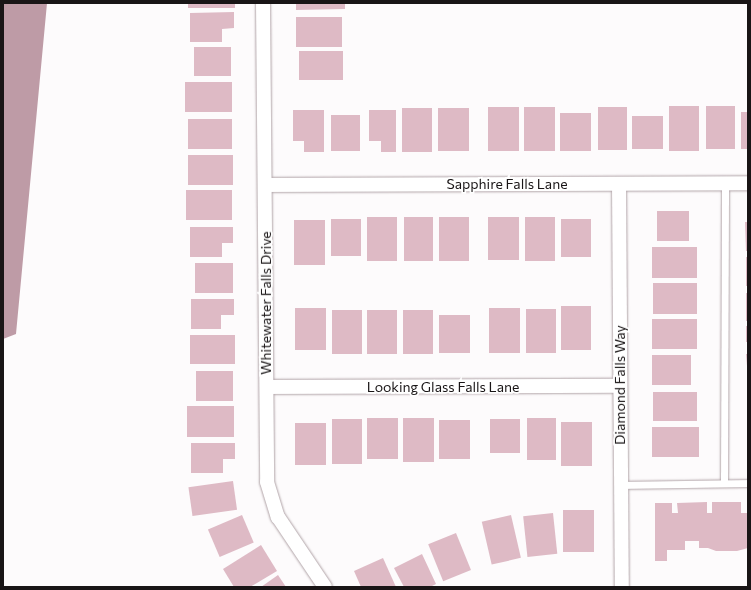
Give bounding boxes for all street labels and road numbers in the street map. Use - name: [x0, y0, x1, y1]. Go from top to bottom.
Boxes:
- street label: Sapphire Falls Lane: [446, 176, 568, 192]
- street label: Whitewater Falls Drive: [258, 231, 274, 375]
- street label: Diamond Falls Way: [612, 325, 628, 445]
- street label: Looking Glass Falls Lane: [367, 379, 519, 395]

